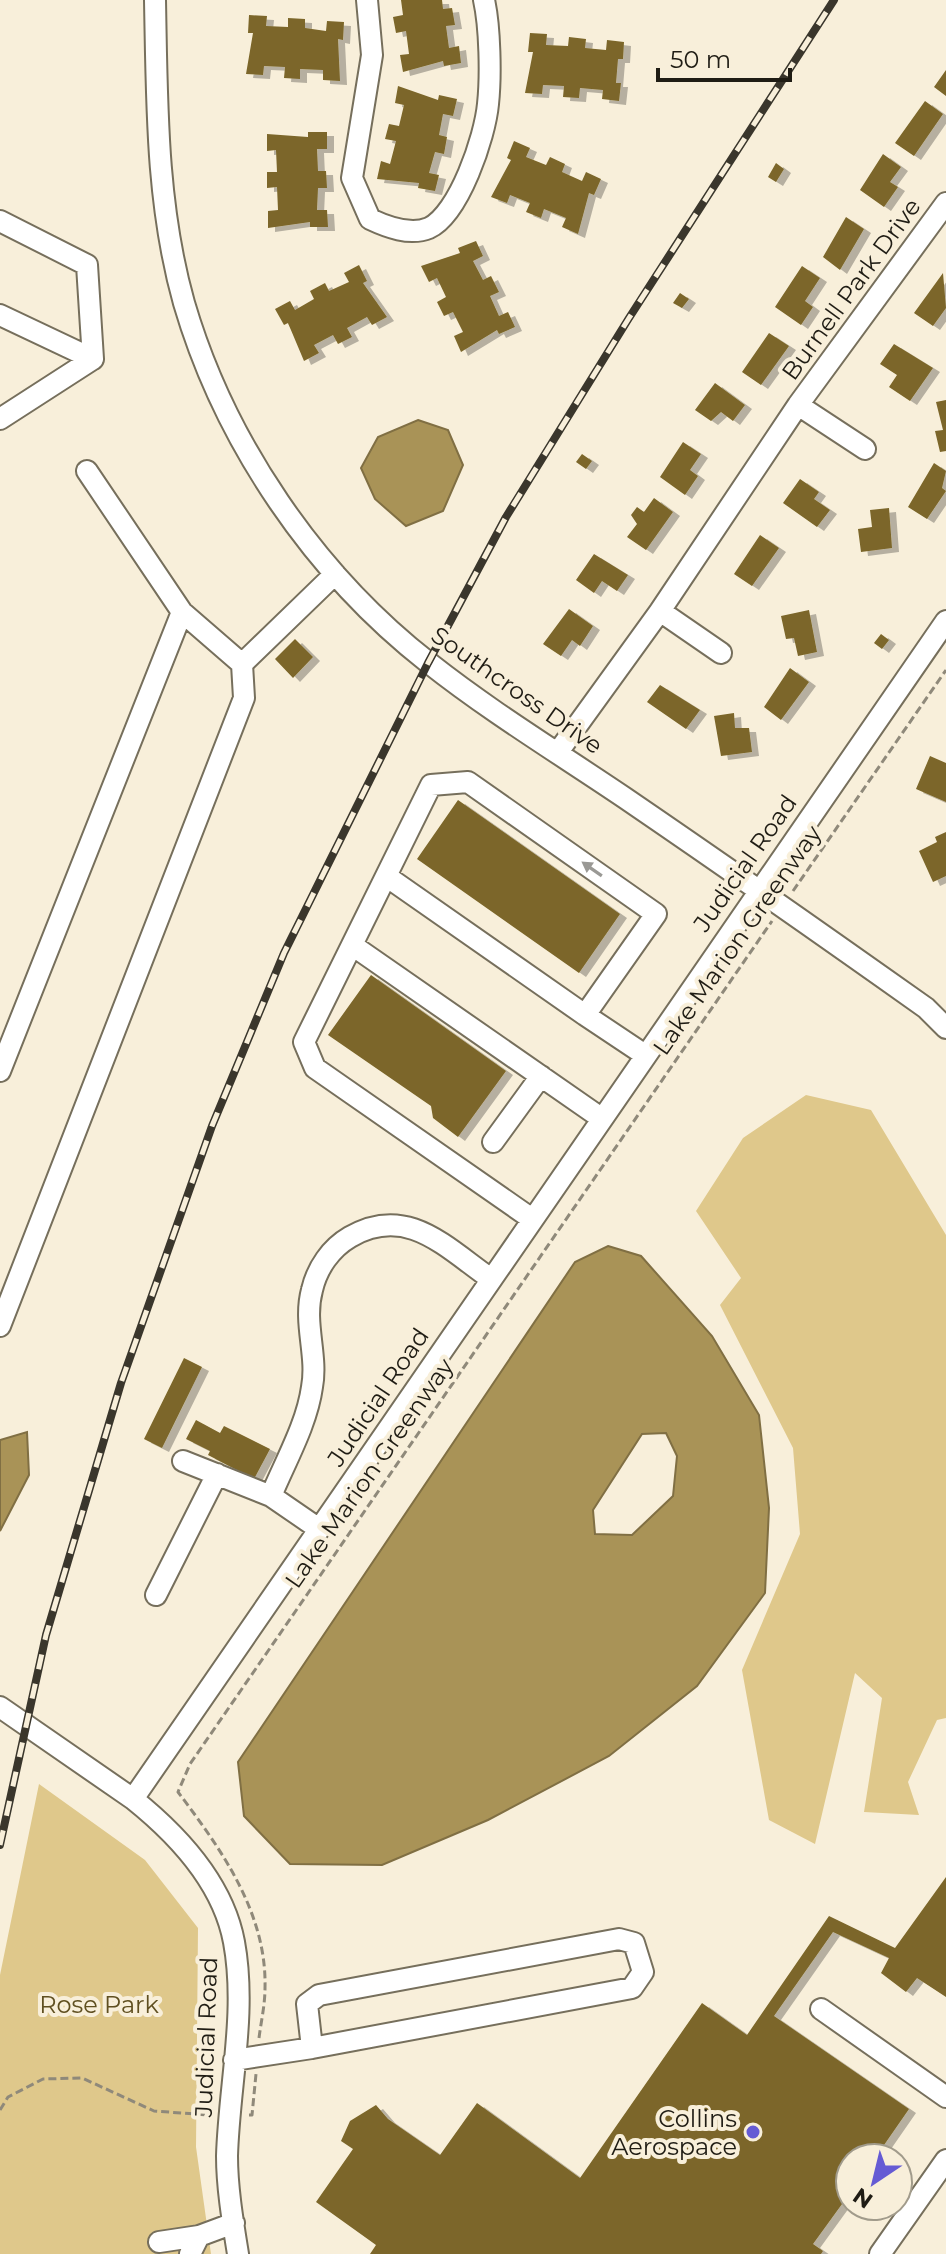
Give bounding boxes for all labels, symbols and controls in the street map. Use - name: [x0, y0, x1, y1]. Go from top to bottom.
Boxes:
- scale bar: [658, 32, 790, 82]
- text: 50 m: [670, 45, 731, 74]
- street label: Burnell Park Drive: [775, 192, 927, 386]
- street label: Southcross Drive: [426, 620, 608, 760]
- street label: Judicial Road: [687, 789, 803, 938]
- street label: Lake Marion Greenway: [647, 820, 827, 1060]
- one-way arrow: [582, 862, 602, 878]
- street label: Judicial Road: [321, 1322, 435, 1472]
- street label: Lake Marion Greenway: [279, 1353, 459, 1593]
- street label: Judicial Road: [189, 1956, 223, 2119]
- park label: Rose Park: [39, 1990, 160, 2019]
- place label: Collins Aerospace: [611, 2104, 737, 2161]
- marker: Collins Aerospace: [744, 2123, 762, 2141]
- north arrow: [834, 2142, 914, 2222]
- text: N: [848, 2182, 878, 2214]

